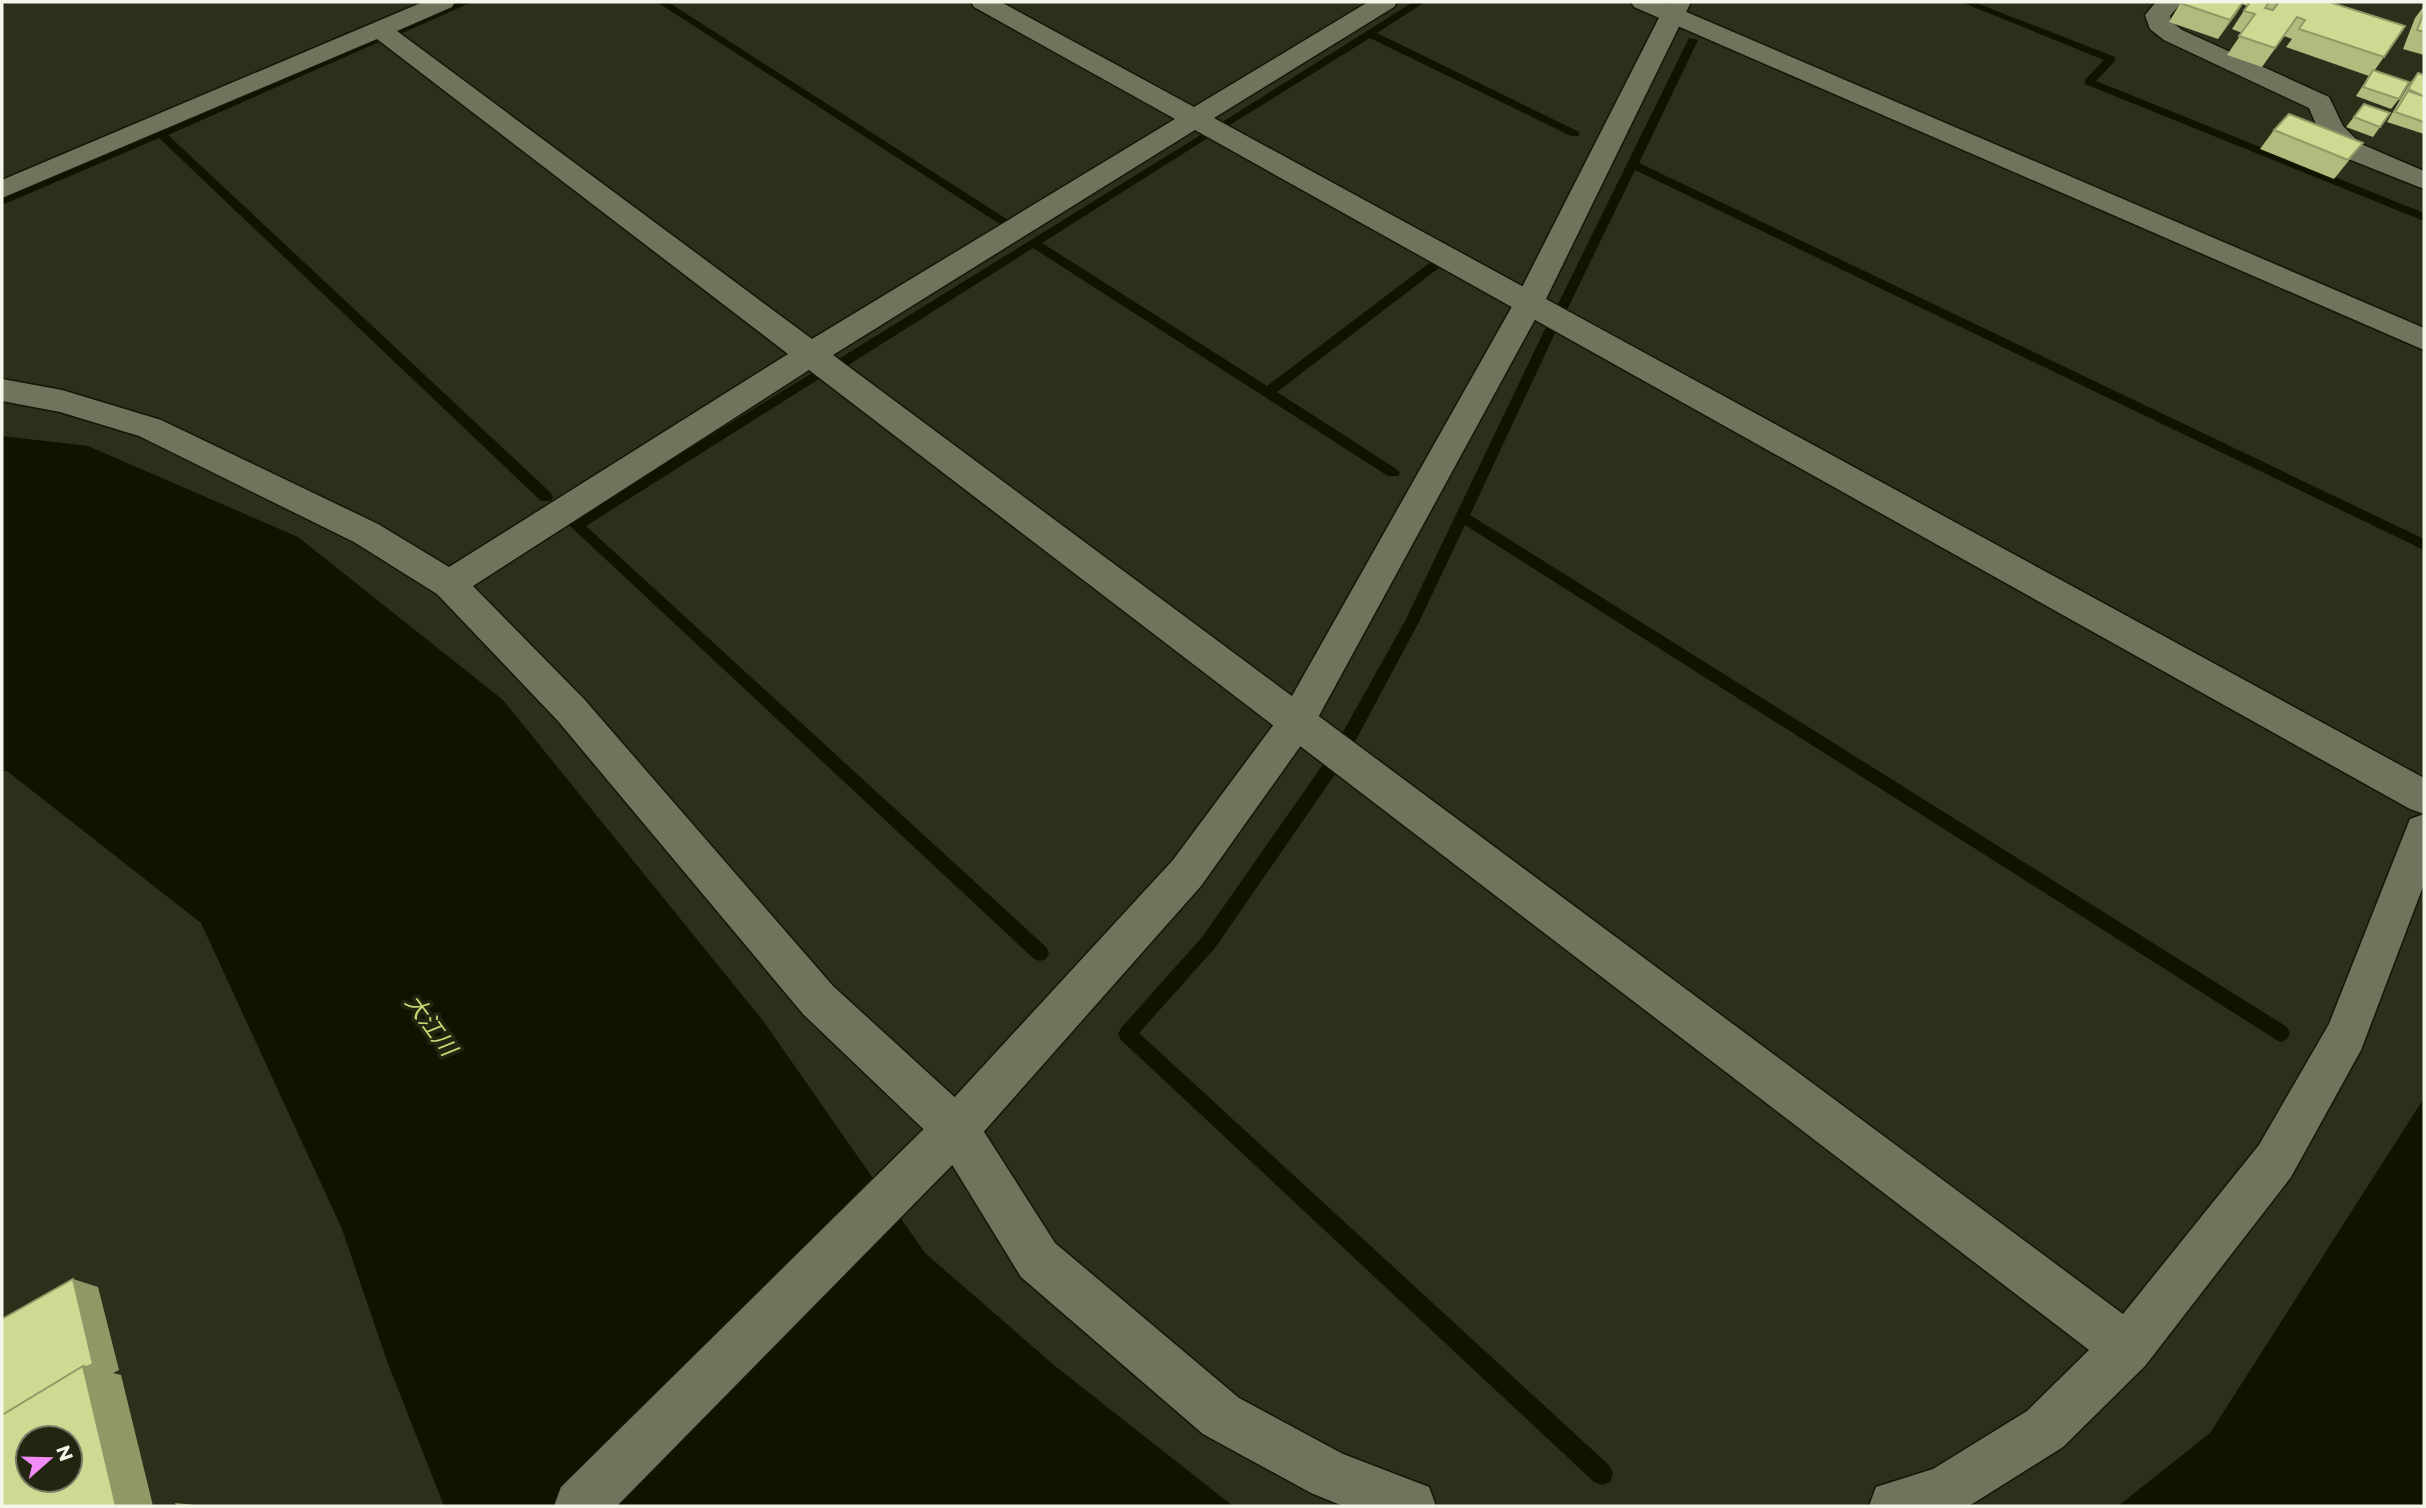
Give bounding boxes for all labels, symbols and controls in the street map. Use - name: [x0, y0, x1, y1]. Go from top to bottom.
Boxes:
- water label: 大江川: [399, 989, 464, 1064]
- north arrow: [14, 1424, 84, 1494]
- text: N: [51, 1442, 78, 1465]

